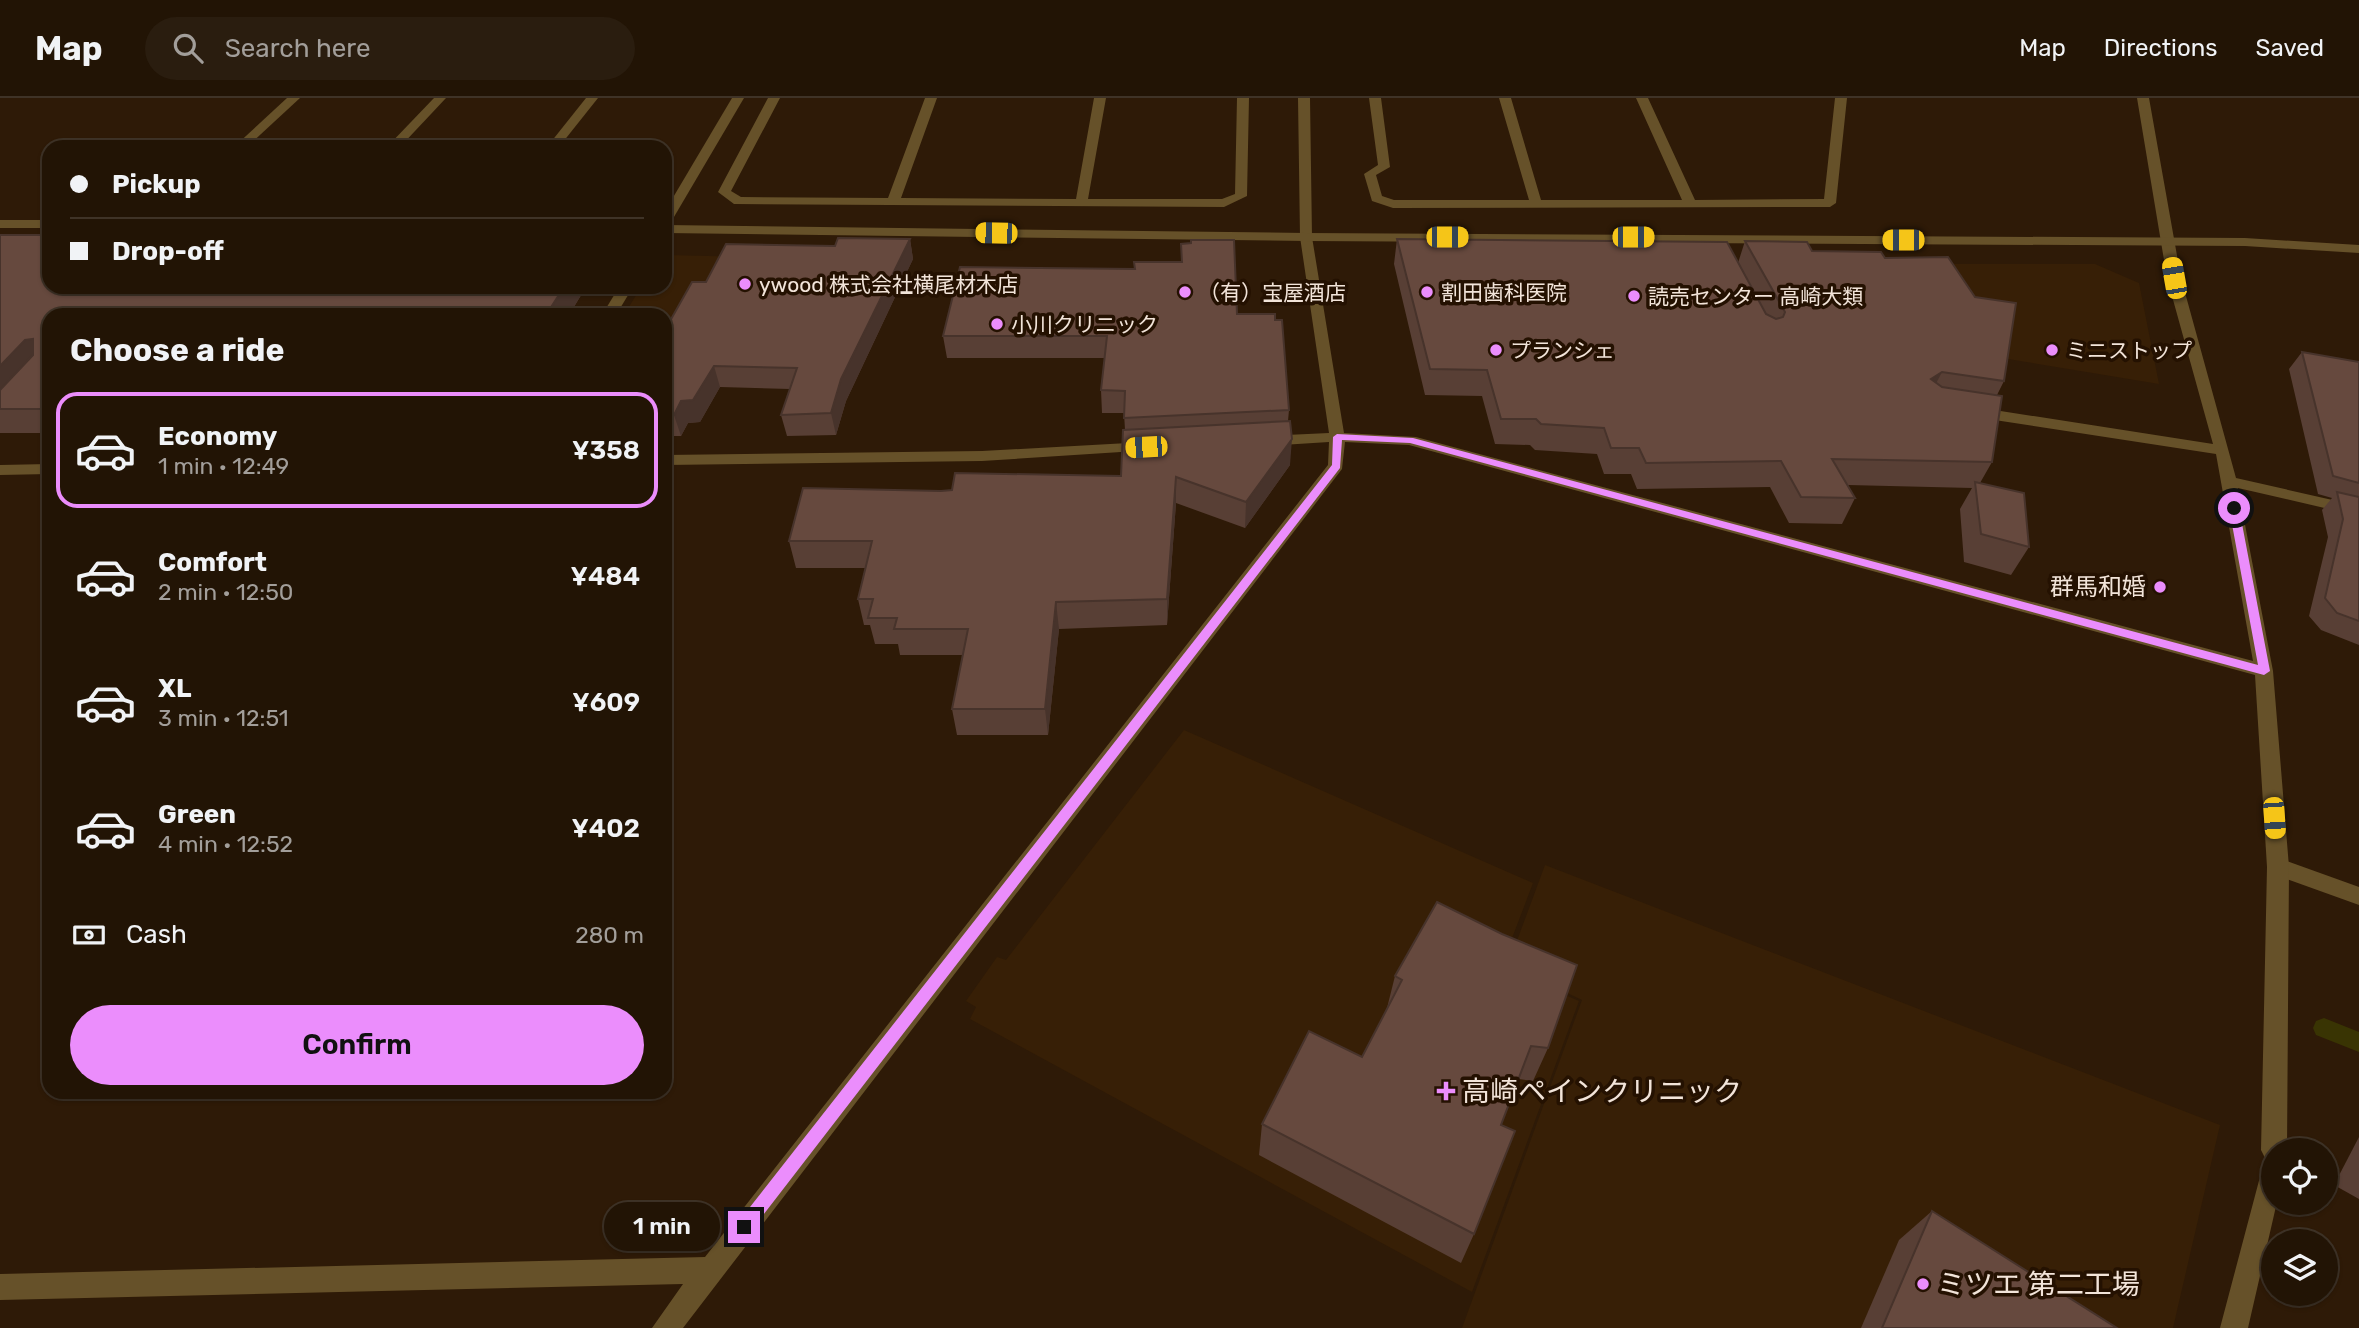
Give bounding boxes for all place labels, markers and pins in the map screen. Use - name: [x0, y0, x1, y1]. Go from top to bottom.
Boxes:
- place label: ywood 株式会社横尾材木店: [759, 272, 1018, 297]
- marker: ywood 株式会社横尾材木店: [737, 276, 753, 292]
- place label: （有）宝屋酒店: [1199, 280, 1346, 305]
- place label: 割田歯科医院: [1441, 280, 1567, 305]
- marker: （有）宝屋酒店: [1177, 284, 1193, 300]
- marker: 割田歯科医院: [1419, 284, 1435, 300]
- place label: 読売センター 高崎大類: [1648, 284, 1863, 309]
- marker: 読売センター 高崎大類: [1626, 288, 1642, 304]
- place label: 小川クリニック: [1011, 312, 1158, 337]
- marker: 小川クリニック: [989, 316, 1005, 332]
- place label: プランシェ: [1510, 338, 1615, 363]
- place label: ミニストップ: [2066, 338, 2192, 363]
- marker: プランシェ: [1488, 342, 1504, 358]
- marker: ミニストップ: [2044, 342, 2060, 358]
- place label: 群馬和婚: [2050, 573, 2146, 601]
- marker: 群馬和婚: [2152, 579, 2168, 595]
- place label: 高崎ペインクリニック: [1462, 1075, 1742, 1108]
- marker: 高崎ペインクリニック: [1436, 1081, 1456, 1101]
- place label: ミツエ 第二工場: [1937, 1268, 2140, 1301]
- marker: ミツエ 第二工場: [1915, 1276, 1931, 1292]

